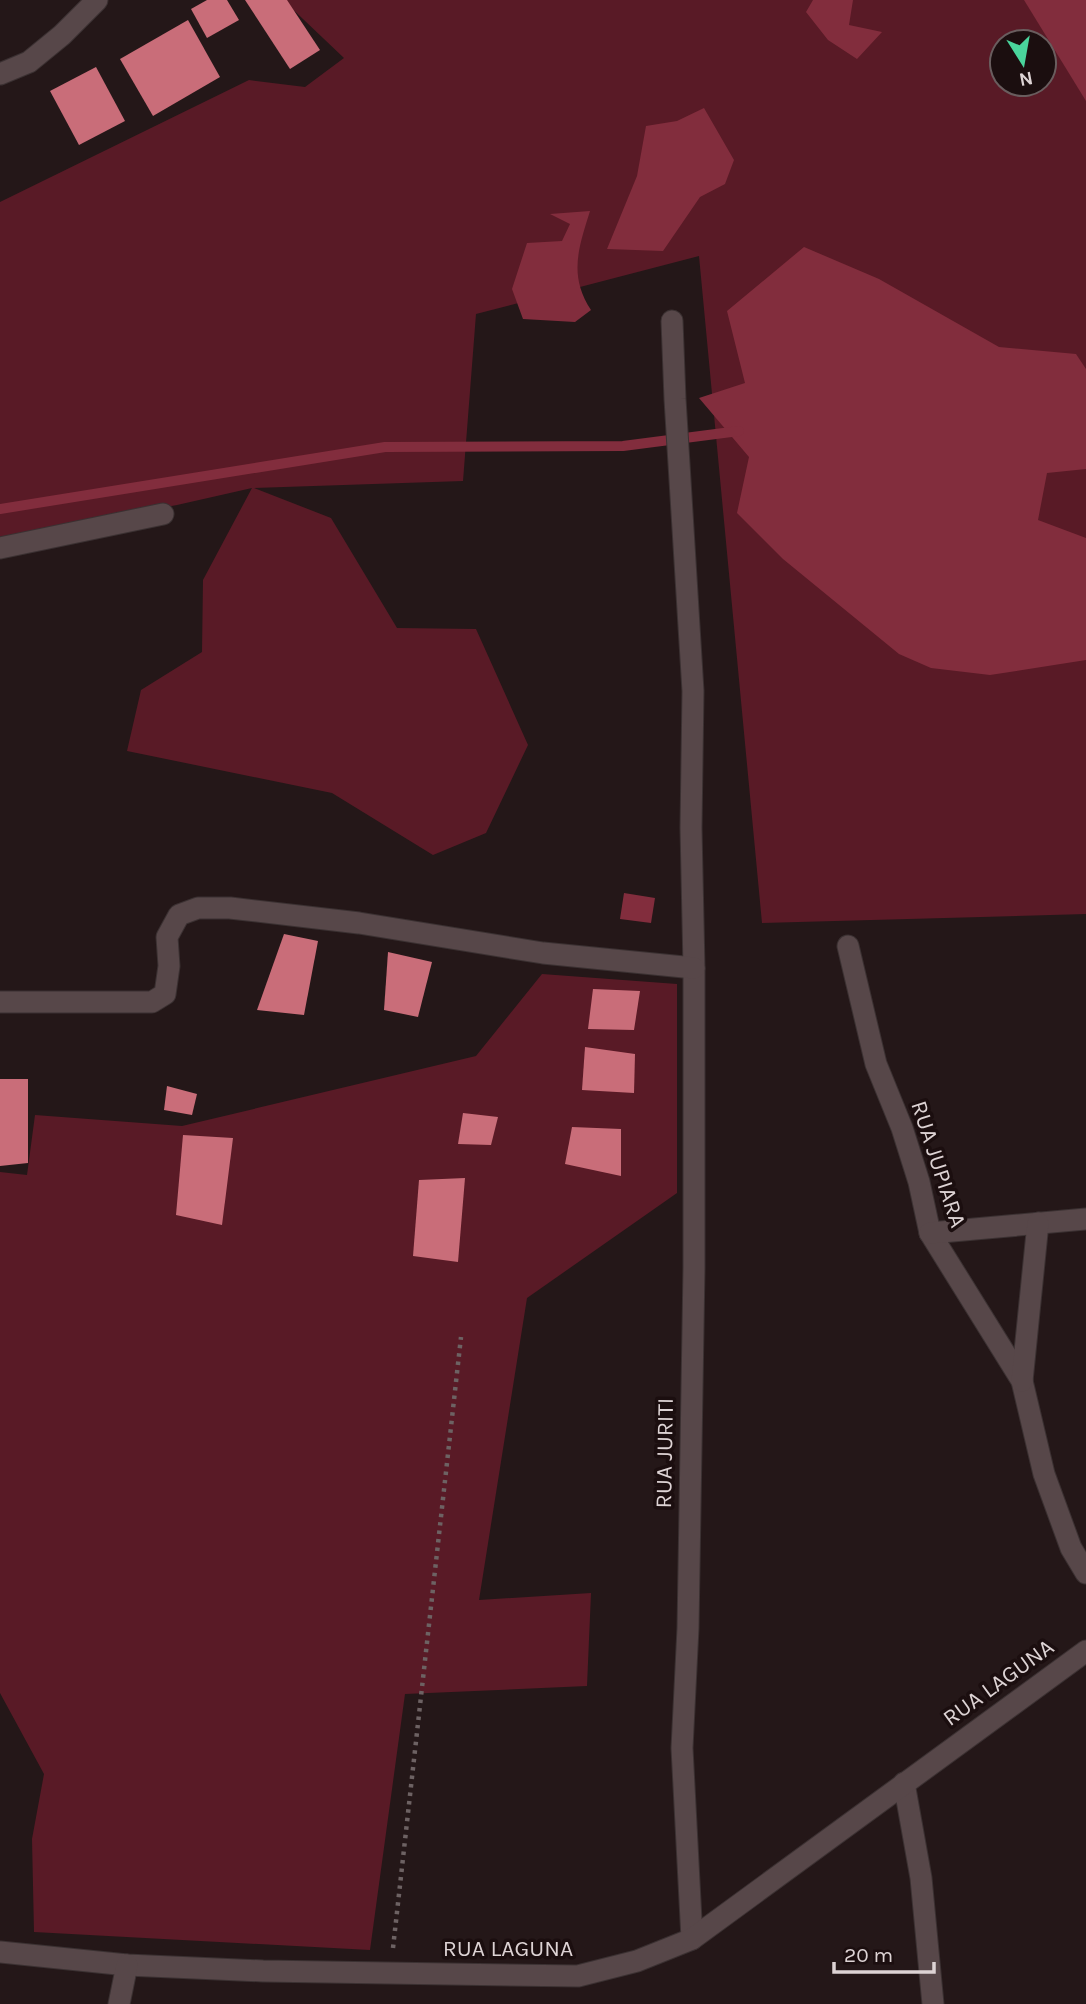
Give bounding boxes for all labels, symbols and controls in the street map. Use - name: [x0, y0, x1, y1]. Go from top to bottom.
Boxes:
- north arrow: [988, 28, 1058, 98]
- text: N: [1017, 67, 1035, 91]
- street label: RUA JUPIARA: [905, 1097, 972, 1231]
- street label: RUA JURITI: [650, 1398, 679, 1509]
- street label: RUA LAGUNA: [938, 1633, 1059, 1732]
- scale bar: [834, 1930, 934, 1974]
- street label: RUA LAGUNA: [443, 1935, 573, 1962]
- text: 20 m: [844, 1943, 893, 1967]

